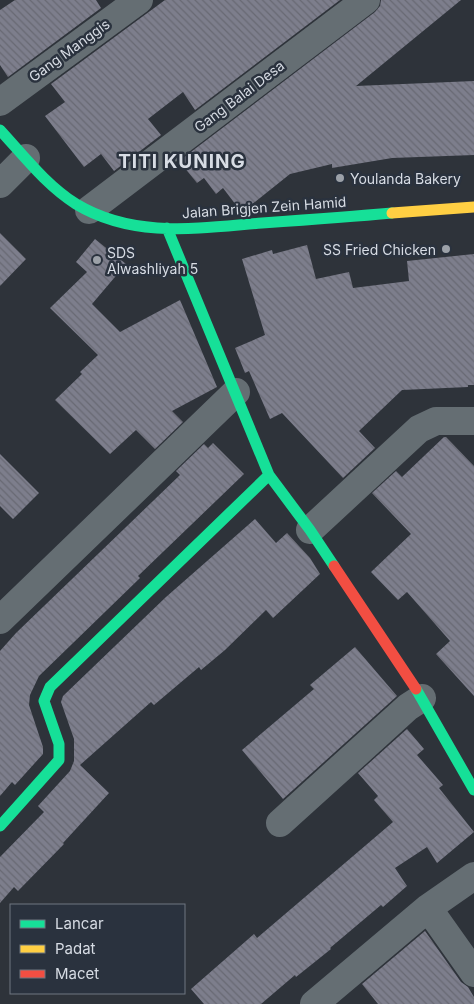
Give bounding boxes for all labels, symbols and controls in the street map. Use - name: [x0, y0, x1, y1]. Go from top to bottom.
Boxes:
- street label: Gang Manggis: [25, 15, 113, 85]
- street label: Gang Balai Desa: [191, 57, 287, 135]
- district label: TITI KUNING: [118, 150, 246, 173]
- place label: Youlanda Bakery: [350, 170, 461, 187]
- marker: Youlanda Bakery: [334, 172, 346, 184]
- street label: Jalan Brigjen Zein Hamid: [181, 193, 347, 221]
- place label: SS Fried Chicken: [323, 241, 436, 258]
- marker: SS Fried Chicken: [440, 243, 452, 255]
- place label: SDS Alwashliyah 5: [107, 244, 198, 277]
- marker: SDS Alwashliyah 5: [91, 254, 103, 266]
- legend: [10, 904, 185, 994]
- text: Lancar: [55, 914, 104, 933]
- text: Padat: [55, 939, 96, 958]
- text: Macet: [55, 964, 99, 983]

